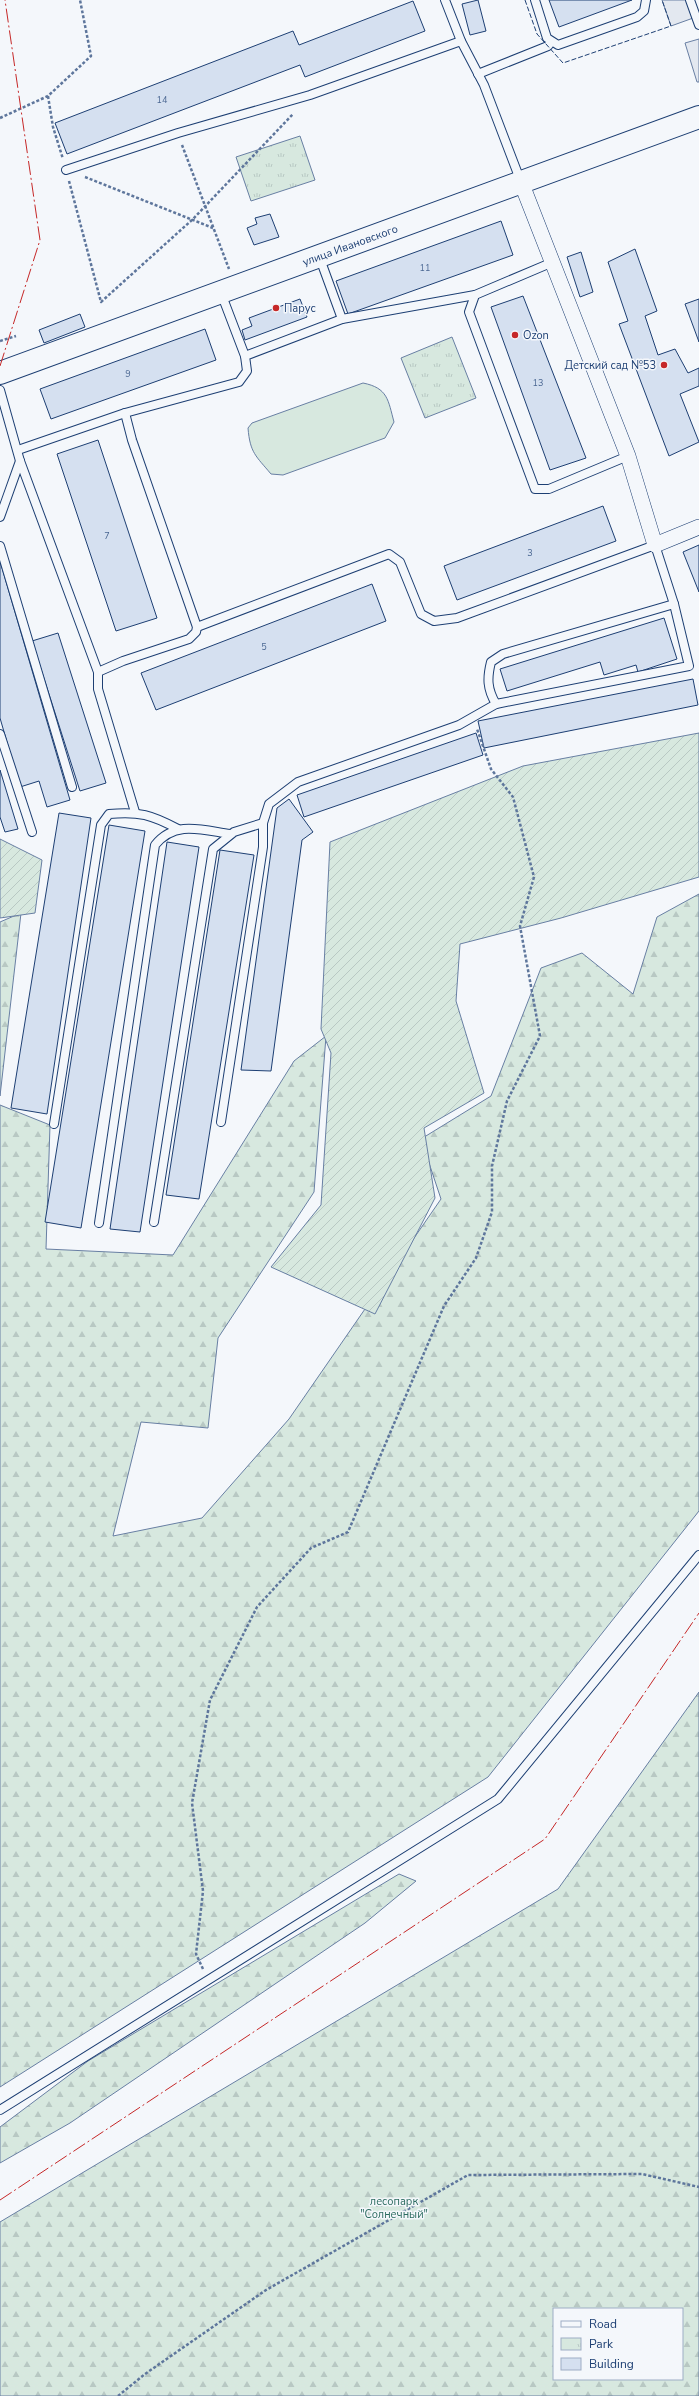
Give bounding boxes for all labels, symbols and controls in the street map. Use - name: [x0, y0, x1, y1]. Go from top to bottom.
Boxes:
- house number: 14: [157, 94, 168, 106]
- street label: улица Ивановского: [300, 221, 400, 270]
- house number: 11: [420, 262, 430, 274]
- place label: Парус: [284, 301, 316, 316]
- marker: Парус: [271, 303, 281, 313]
- place label: Ozon: [523, 328, 549, 343]
- marker: Ozon: [510, 330, 520, 340]
- place label: Детский сад №53: [564, 358, 656, 373]
- marker: Детский сад №53: [659, 360, 669, 370]
- house number: 9: [125, 368, 131, 380]
- house number: 13: [533, 377, 543, 389]
- house number: 7: [104, 530, 110, 542]
- house number: 3: [527, 547, 533, 559]
- house number: 5: [261, 641, 267, 653]
- park label: лесопарк "Солнечный": [360, 2194, 428, 2222]
- legend: [553, 2308, 683, 2380]
- text: Road: [589, 2316, 617, 2332]
- text: Park: [589, 2336, 614, 2352]
- text: Building: [589, 2356, 634, 2372]

